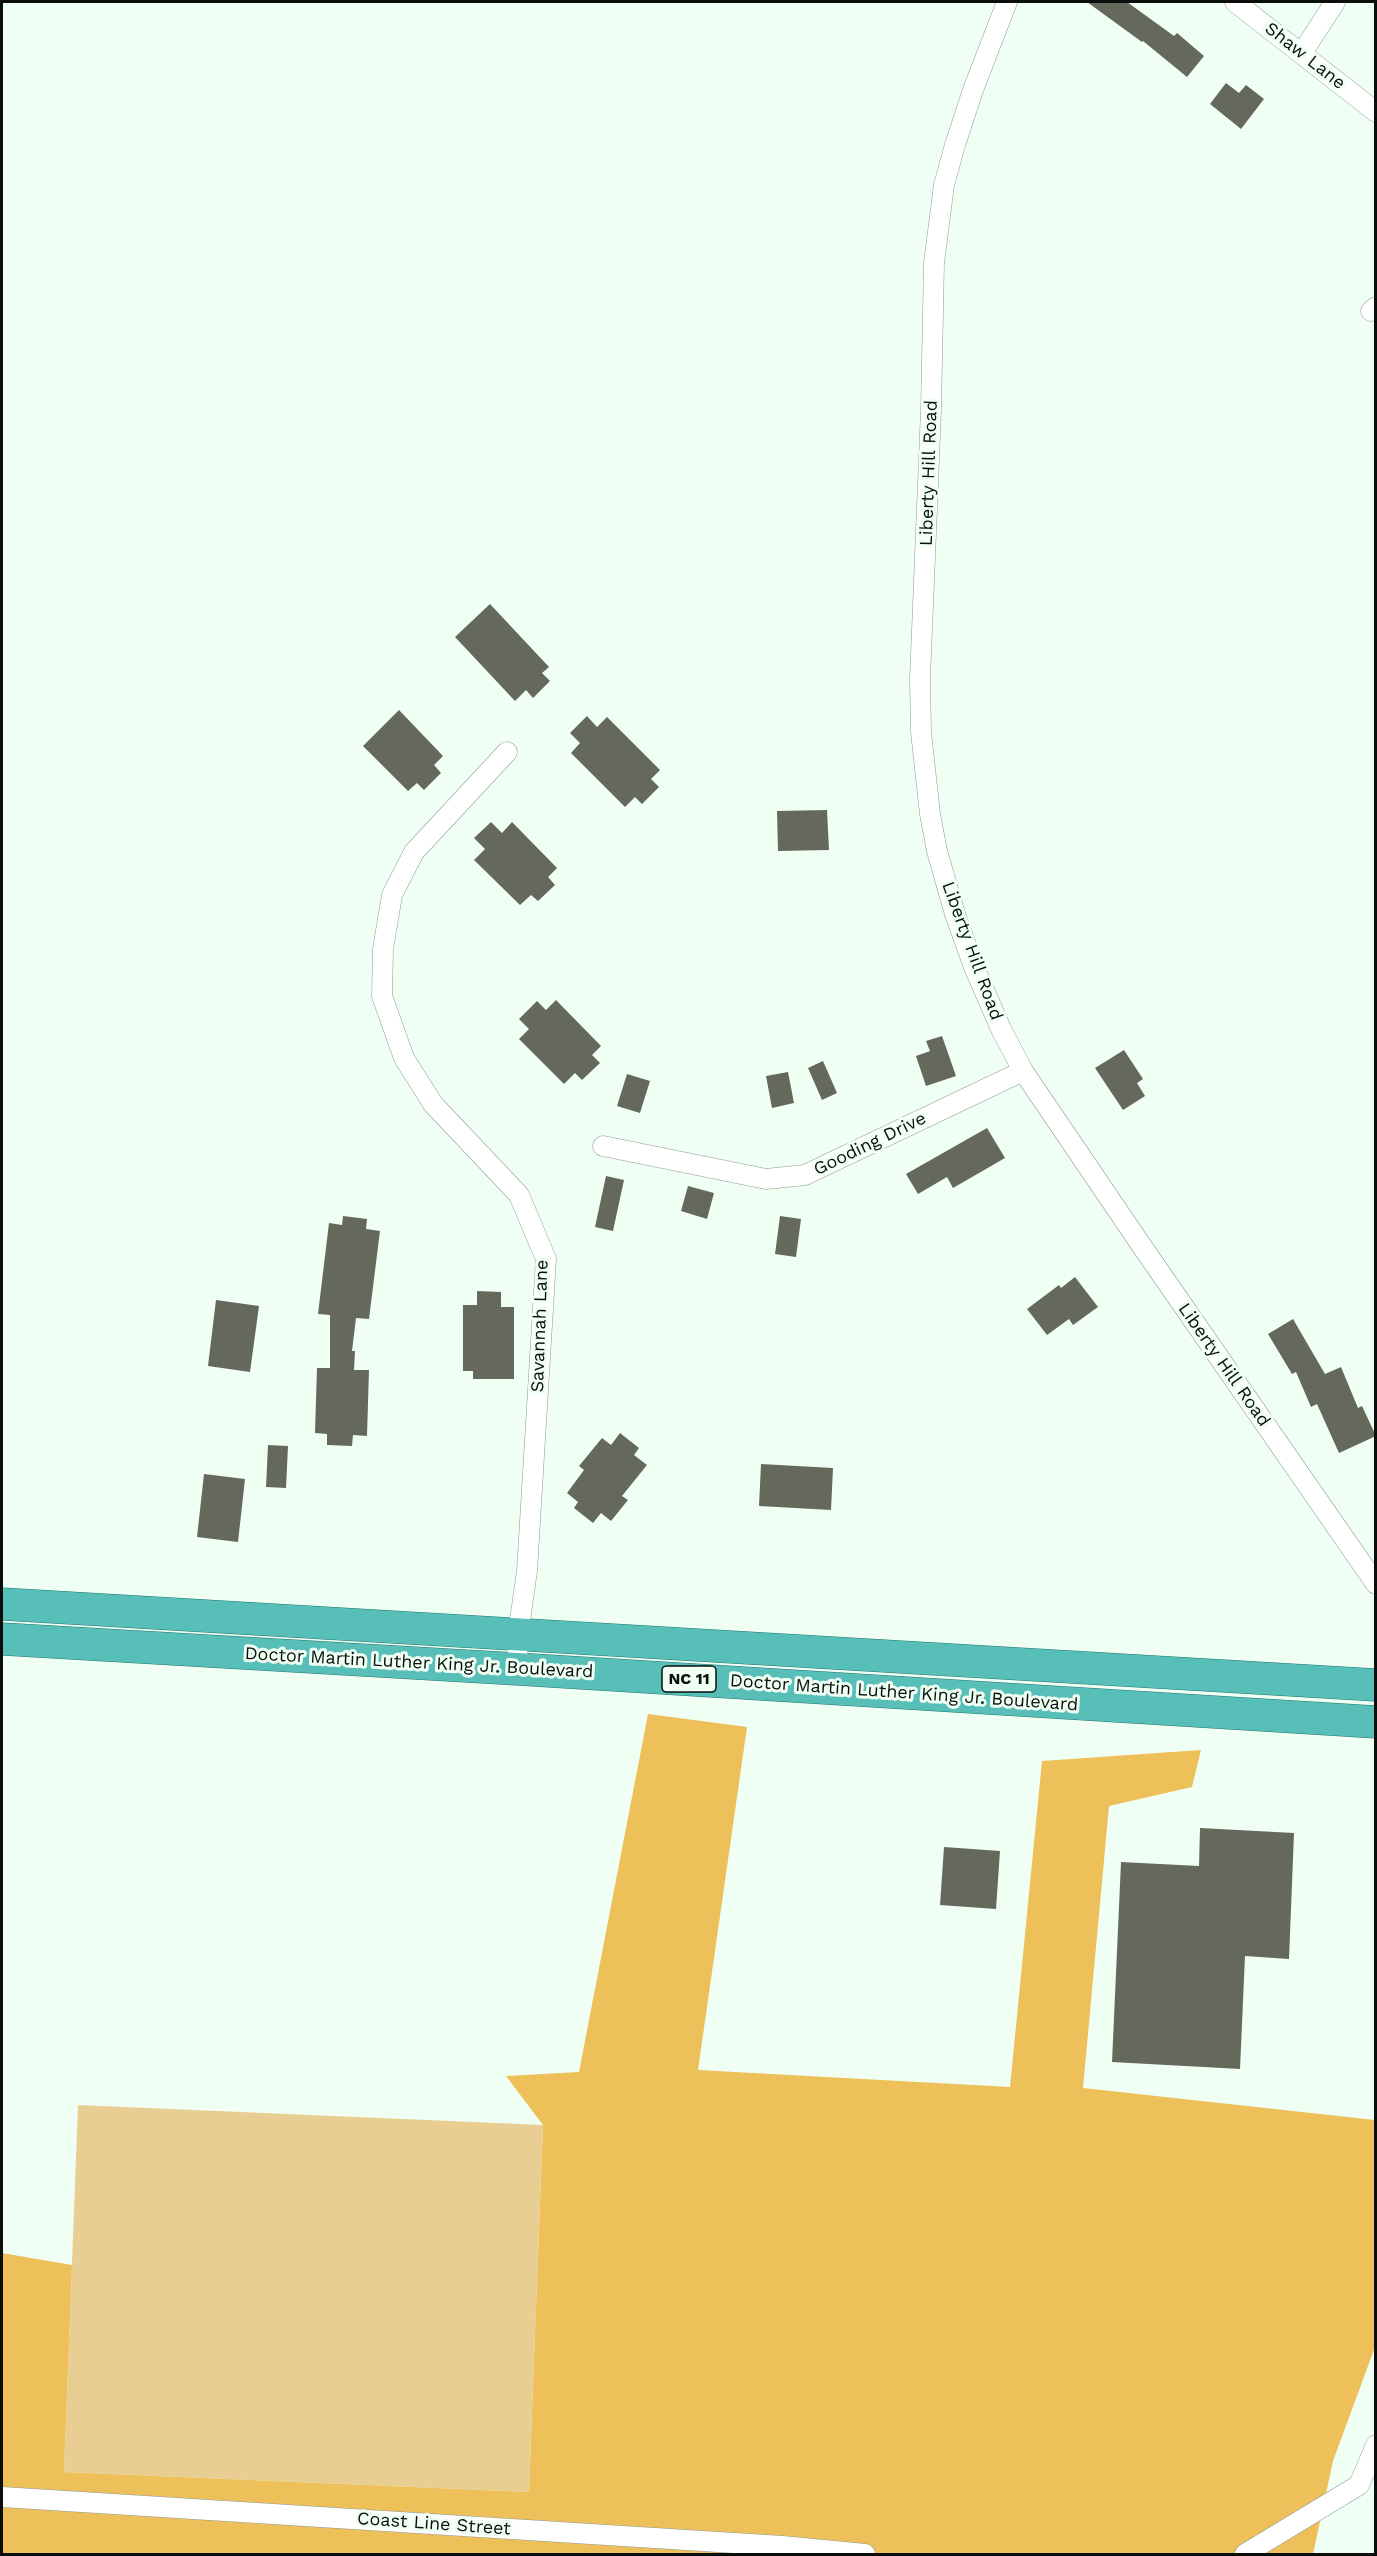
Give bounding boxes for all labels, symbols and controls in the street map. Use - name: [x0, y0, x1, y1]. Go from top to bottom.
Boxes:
- street label: Shaw Lane: [1260, 18, 1350, 94]
- street label: Liberty Hill Road: [916, 400, 942, 546]
- street label: Liberty Hill Road: [937, 879, 1007, 1023]
- street label: Gooding Drive: [810, 1107, 930, 1181]
- street label: Savannah Lane: [527, 1259, 553, 1393]
- street label: Liberty Hill Road: [1173, 1299, 1275, 1431]
- street label: Doctor Martin Luther King Jr. Boulevard: [244, 1643, 594, 1683]
- road number: NC 11: [662, 1666, 716, 1692]
- street label: Doctor Martin Luther King Jr. Boulevard: [729, 1670, 1079, 1716]
- street label: Coast Line Street: [356, 2508, 512, 2540]

